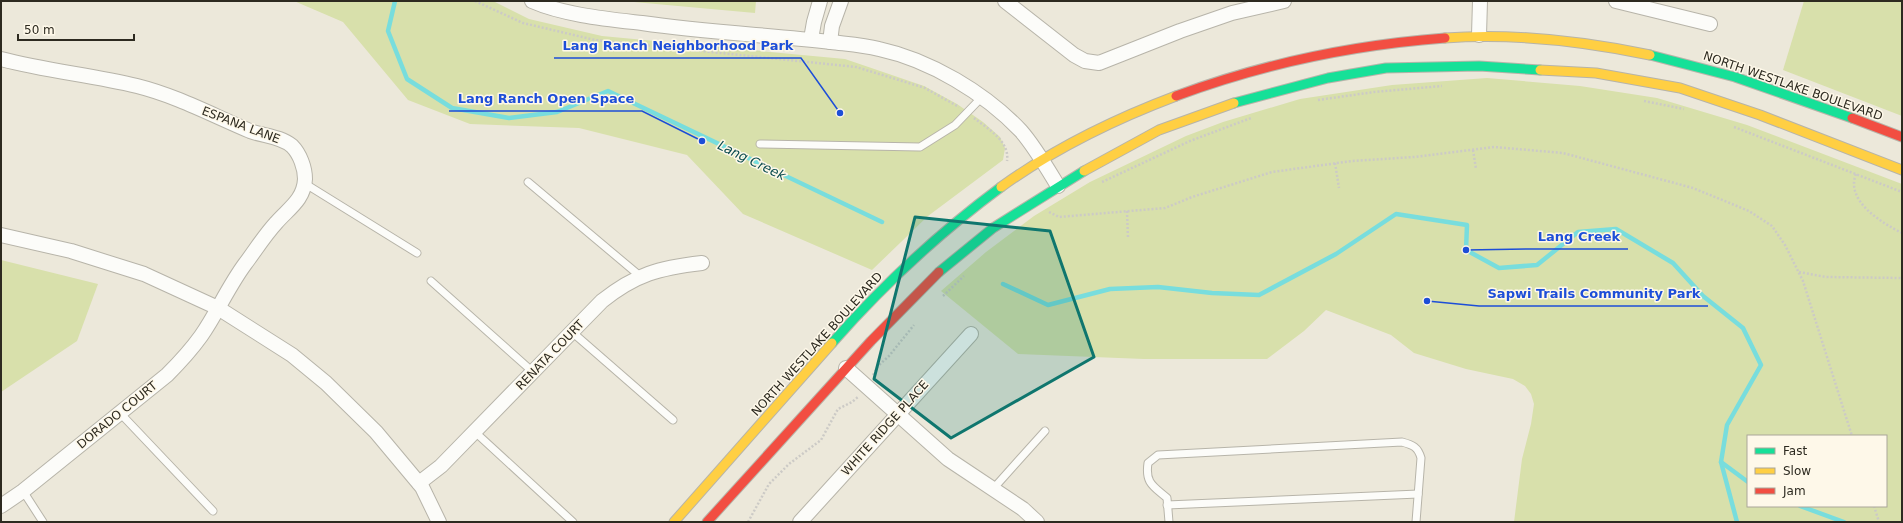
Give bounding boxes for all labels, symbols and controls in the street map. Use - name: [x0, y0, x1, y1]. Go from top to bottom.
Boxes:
- scale bar: [18, 16, 134, 42]
- text: 50 m: [24, 23, 55, 37]
- callout: Lang Ranch Neighborhood Park: [554, 33, 801, 58]
- text: Lang Ranch Neighborhood Park: [563, 38, 794, 53]
- street label: NORTH WESTLAKE BOULEVARD: [1702, 49, 1884, 123]
- callout: Lang Ranch Open Space: [449, 86, 642, 111]
- text: Lang Ranch Open Space: [458, 91, 634, 106]
- street label: ESPANA LANE: [200, 104, 282, 146]
- water label: Lang Creek: [715, 138, 789, 184]
- callout: Lang Creek: [1530, 224, 1628, 249]
- text: Lang Creek: [1538, 229, 1621, 244]
- street label: NORTH WESTLAKE BOULEVARD: [749, 269, 885, 419]
- callout: Sapwi Trails Community Park: [1479, 281, 1708, 306]
- text: Sapwi Trails Community Park: [1488, 286, 1701, 301]
- street label: RENATA COURT: [513, 317, 587, 393]
- street label: DORADO COURT: [74, 378, 160, 451]
- street label: WHITE RIDGE PLACE: [839, 378, 931, 478]
- legend: [1747, 435, 1887, 507]
- text: Fast: [1783, 444, 1807, 458]
- text: Slow: [1783, 464, 1811, 478]
- text: Jam: [1782, 484, 1806, 498]

